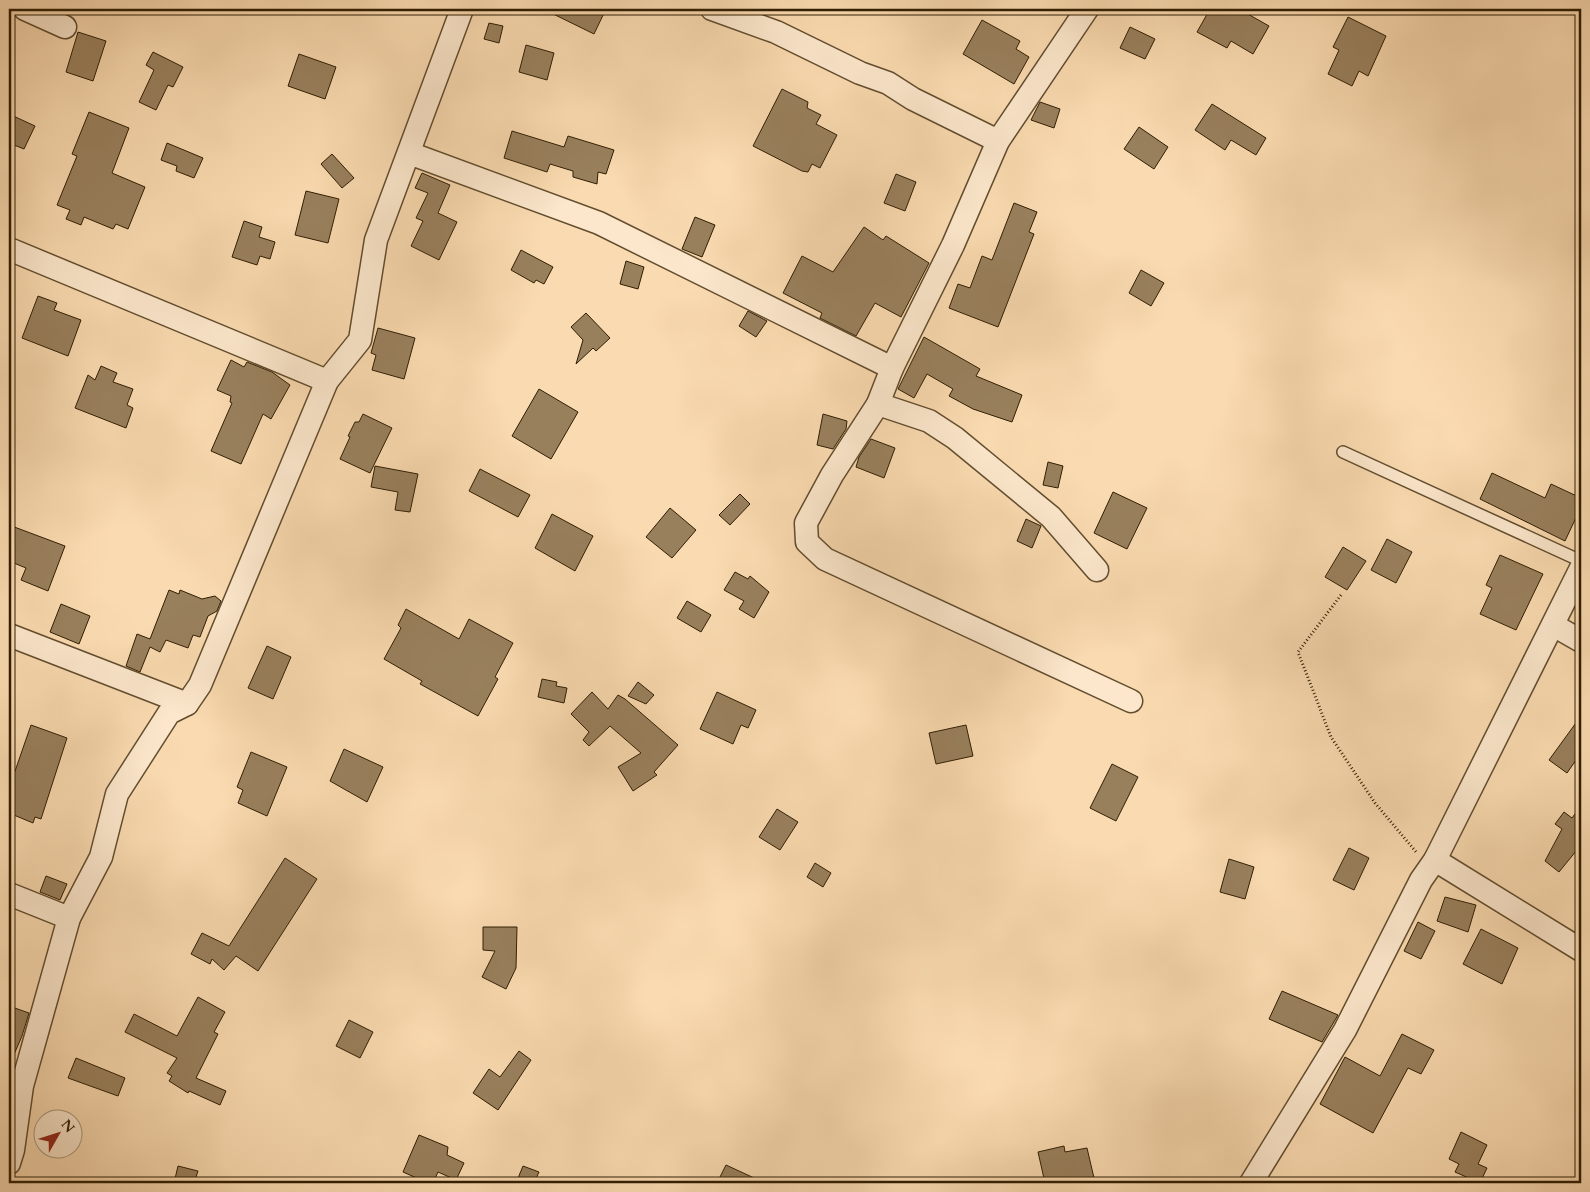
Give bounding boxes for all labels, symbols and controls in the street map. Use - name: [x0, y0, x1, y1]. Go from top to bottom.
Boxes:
- north arrow: [32, 1110, 82, 1160]
- text: N: [57, 1115, 79, 1137]

